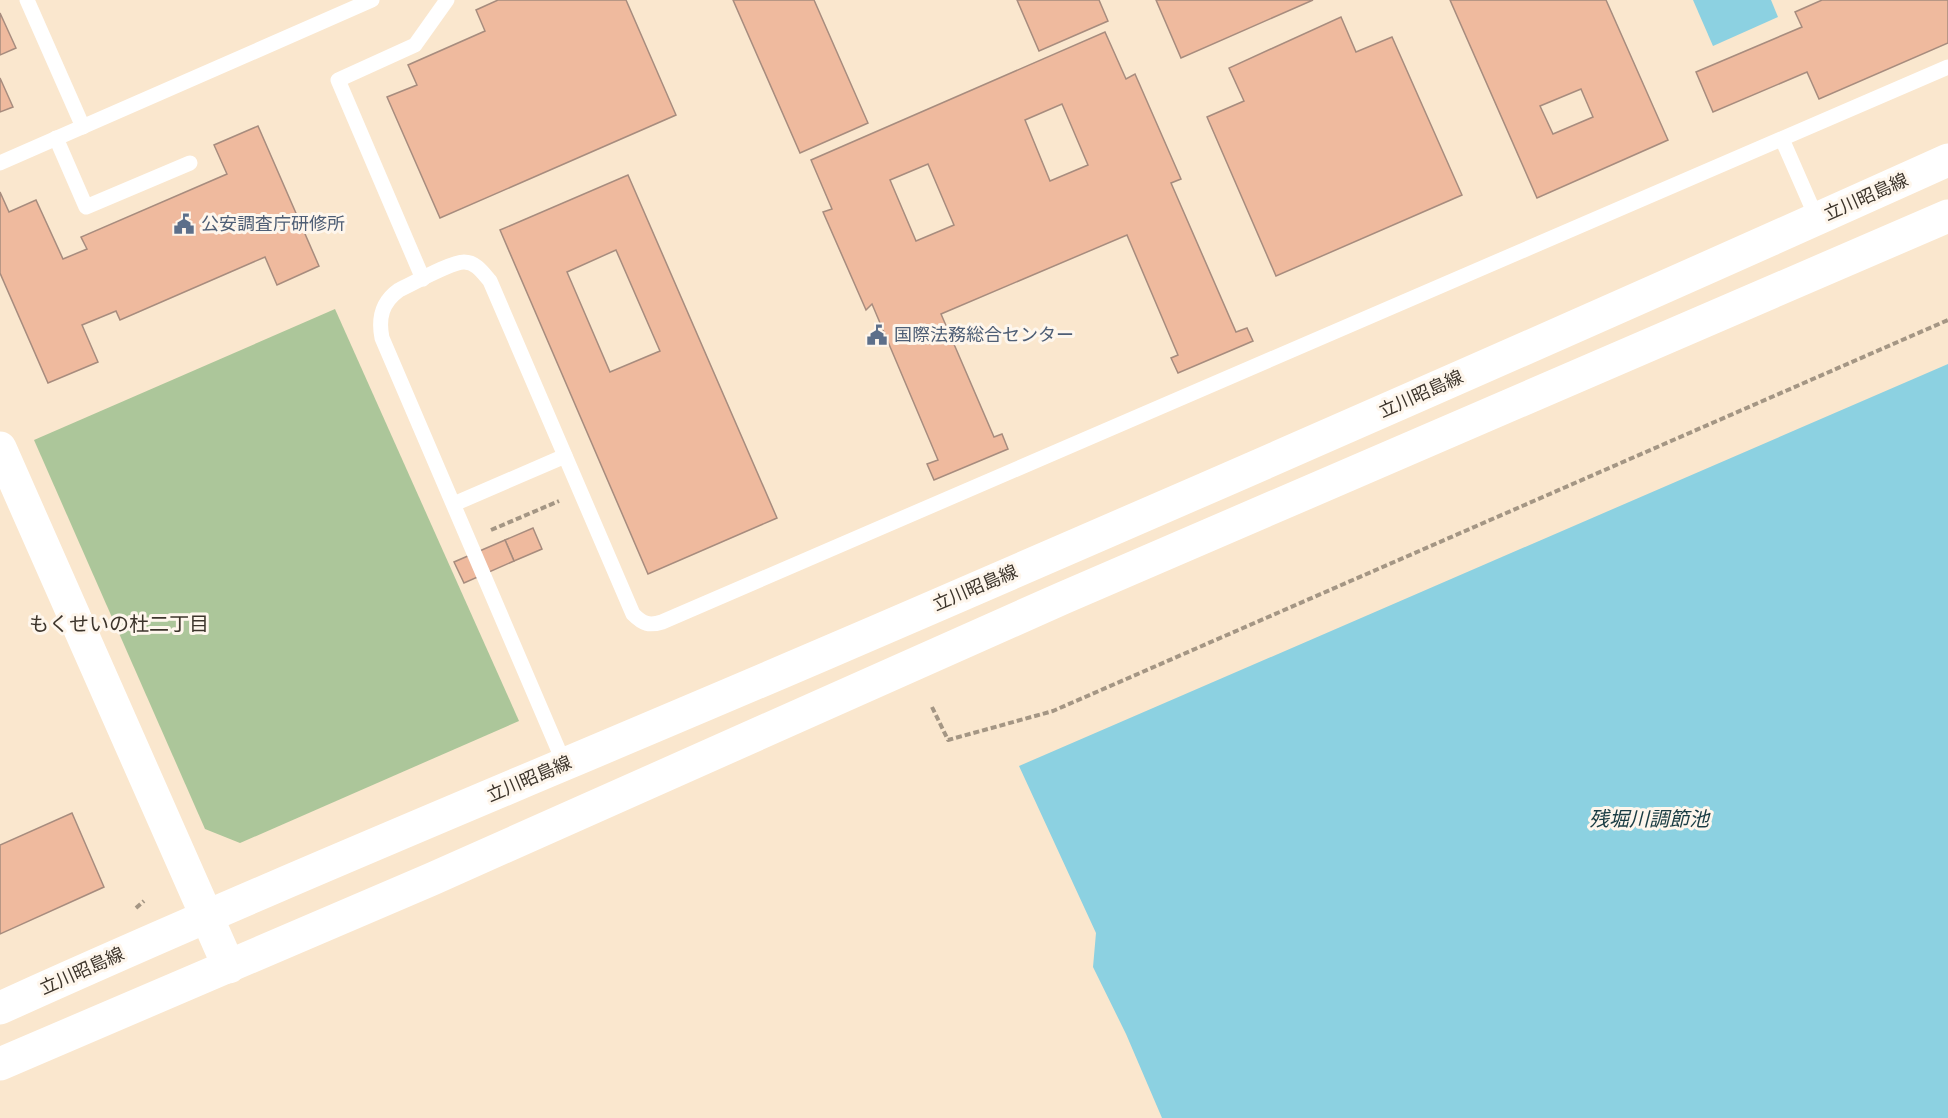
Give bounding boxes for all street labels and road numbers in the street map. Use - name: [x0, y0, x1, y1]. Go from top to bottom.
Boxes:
- street label: 立川昭島線: [1820, 167, 1912, 227]
- street label: 立川昭島線: [1375, 364, 1467, 424]
- street label: 立川昭島線: [928, 558, 1022, 618]
- street label: 立川昭島線: [482, 749, 576, 809]
- street label: 立川昭島線: [36, 941, 128, 1001]

